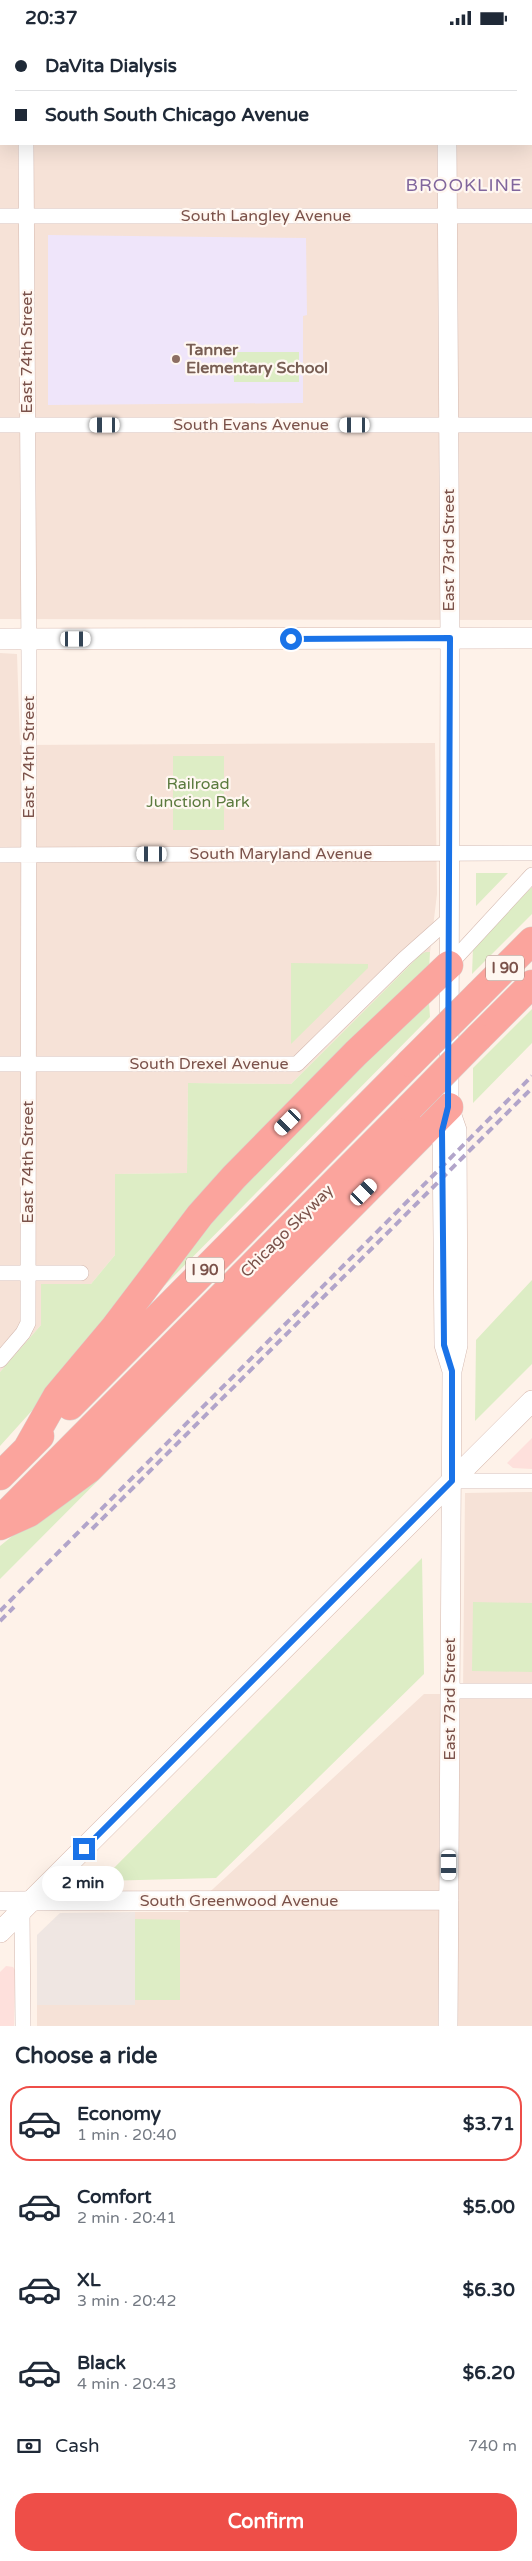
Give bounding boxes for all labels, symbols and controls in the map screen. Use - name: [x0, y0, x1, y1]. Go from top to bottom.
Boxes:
- text: 20:37: [25, 7, 78, 29]
- text: DaVita Dialysis: [45, 55, 177, 77]
- text: South South Chicago Avenue: [45, 104, 309, 126]
- district label: BROOKLINE: [405, 174, 523, 196]
- street label: South Langley Avenue: [181, 206, 351, 226]
- street label: East 74th Street: [17, 291, 37, 413]
- place label: Tanner Elementary School: [185, 340, 328, 378]
- marker: Tanner Elementary School: [170, 353, 182, 365]
- street label: South Evans Avenue: [173, 415, 329, 435]
- car: [90, 418, 120, 433]
- car: [340, 418, 370, 433]
- street label: East 73rd Street: [439, 489, 459, 611]
- route start: [280, 628, 302, 650]
- car: [61, 632, 91, 647]
- street label: East 74th Street: [19, 696, 39, 818]
- park label: Railroad Junction Park: [146, 774, 250, 812]
- street label: South Maryland Avenue: [190, 844, 372, 864]
- car: [137, 847, 167, 862]
- road number: I 90: [486, 955, 524, 981]
- street label: South Drexel Avenue: [130, 1054, 288, 1074]
- street label: East 74th Street: [18, 1101, 38, 1223]
- car: [272, 1106, 303, 1138]
- car: [348, 1176, 379, 1208]
- street label: Chicago Skyway: [236, 1180, 338, 1282]
- road number: I 90: [186, 1257, 224, 1283]
- street label: East 73rd Street: [440, 1638, 460, 1760]
- route end: [73, 1838, 95, 1860]
- car: [441, 1850, 456, 1880]
- callout: 2 min: [43, 1867, 125, 1901]
- text: 2 min: [62, 1873, 104, 1893]
- street label: South Greenwood Avenue: [140, 1891, 338, 1911]
- text: Choose a ride: [15, 2043, 158, 2069]
- icon: car: [17, 2101, 62, 2146]
- text: Economy: [77, 2103, 161, 2125]
- text: $3.71: [463, 2113, 515, 2135]
- text: 1 min · 20:40: [77, 2125, 176, 2145]
- icon: car: [17, 2184, 62, 2229]
- text: Comfort: [77, 2186, 151, 2208]
- text: $5.00: [463, 2196, 515, 2218]
- text: 2 min · 20:41: [77, 2208, 176, 2228]
- icon: car: [17, 2267, 62, 2312]
- text: XL: [77, 2269, 101, 2291]
- text: $6.30: [463, 2279, 515, 2301]
- text: 3 min · 20:42: [77, 2291, 176, 2311]
- icon: car: [17, 2350, 62, 2395]
- text: Black: [77, 2352, 126, 2374]
- text: $6.20: [463, 2362, 515, 2384]
- text: 4 min · 20:43: [77, 2374, 176, 2394]
- icon: cash: [15, 2432, 43, 2460]
- text: Cash: [55, 2435, 100, 2457]
- text: 740 m: [468, 2436, 517, 2456]
- button: Confirm: [15, 2493, 517, 2551]

